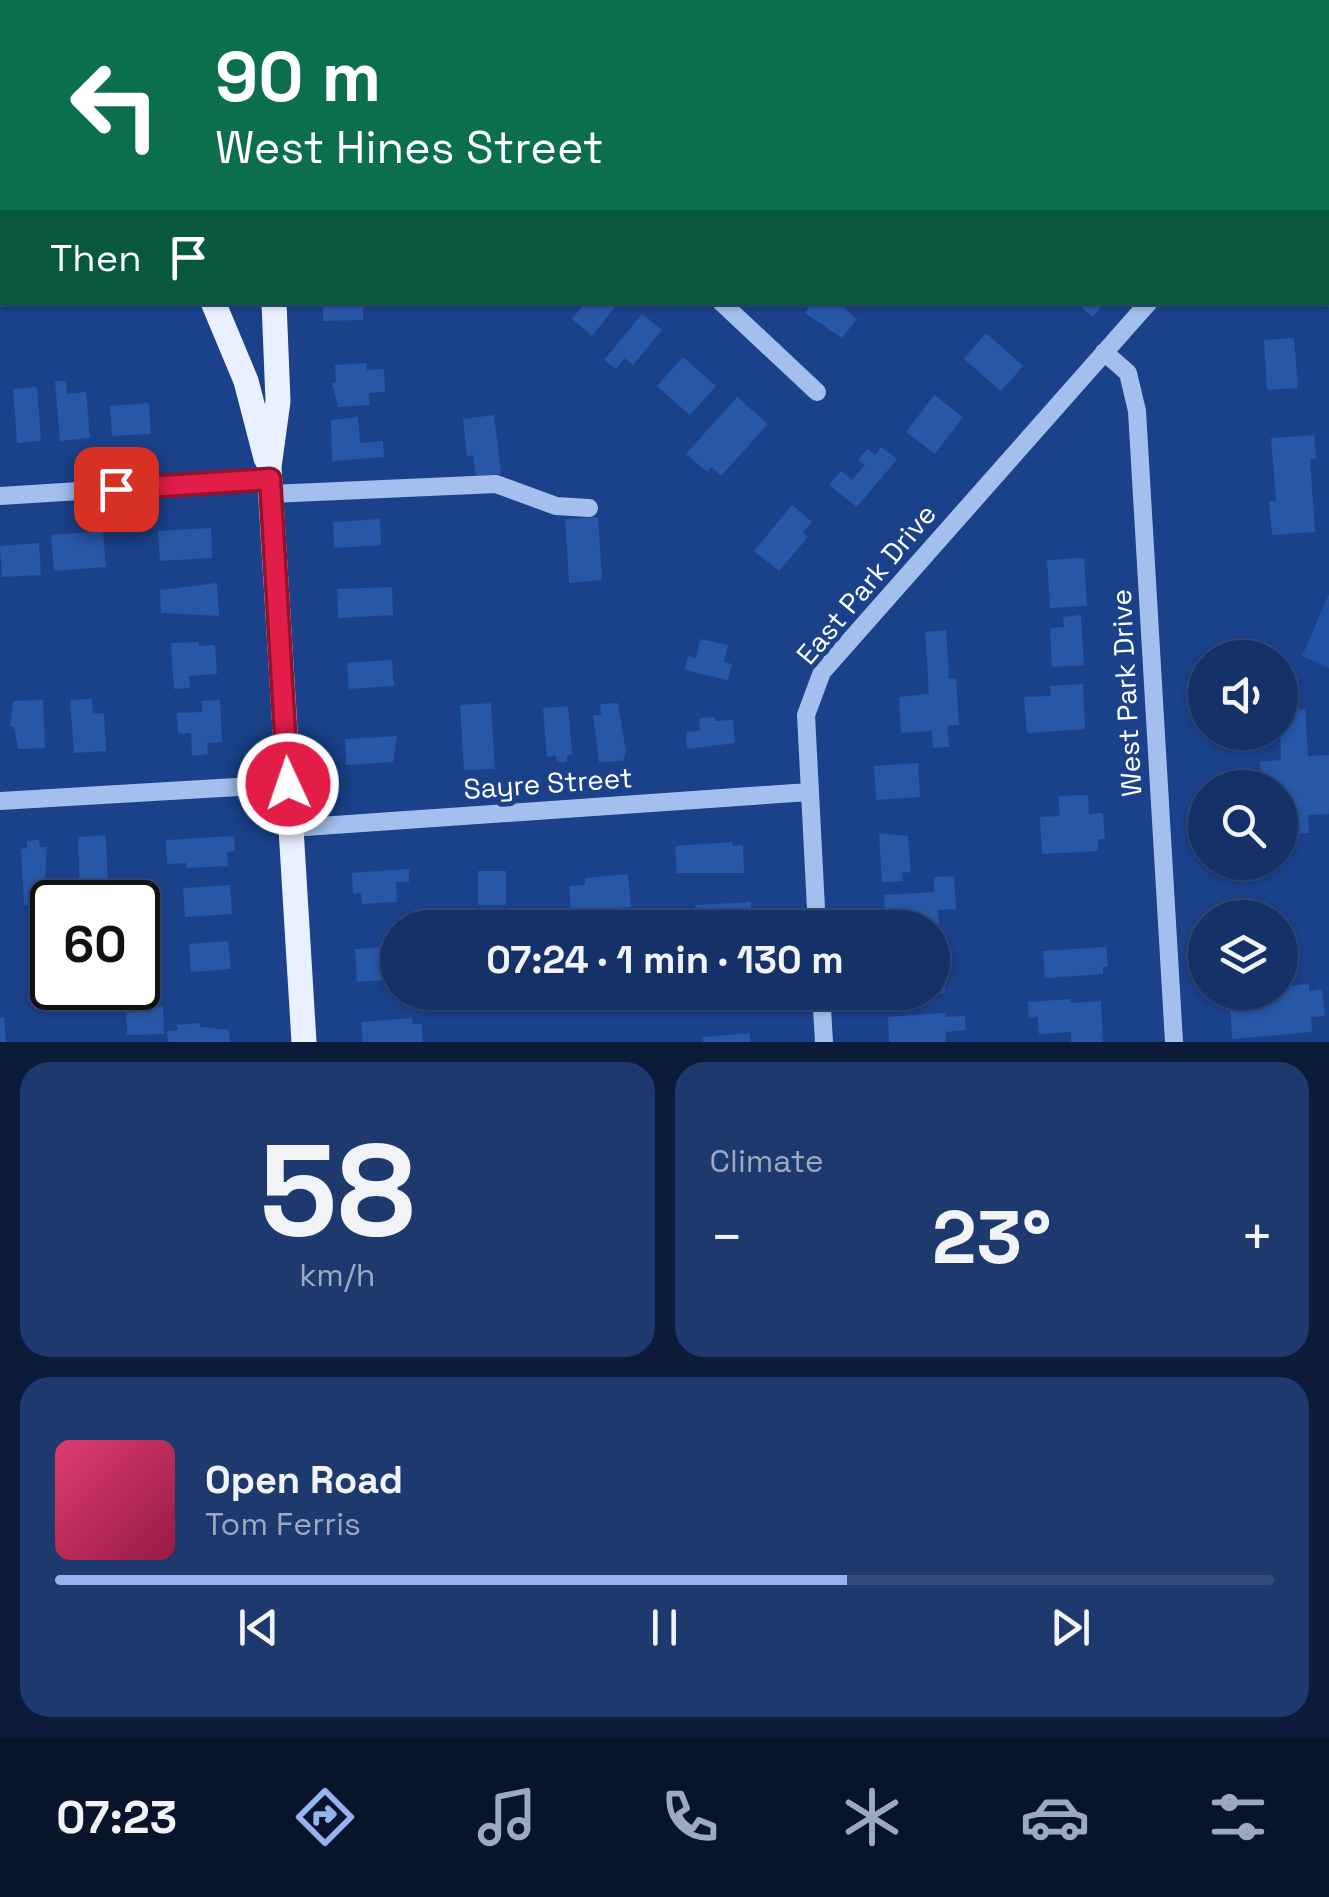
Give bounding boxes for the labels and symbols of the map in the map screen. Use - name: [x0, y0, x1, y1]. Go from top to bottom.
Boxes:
- pin: [74, 447, 159, 532]
- street label: East Park Drive: [788, 496, 944, 672]
- street label: West Park Drive: [1103, 588, 1149, 798]
- position arrow: [236, 732, 340, 836]
- street label: Sayre Street: [462, 759, 634, 807]
- speed limit sign: 60: [30, 880, 160, 1010]

